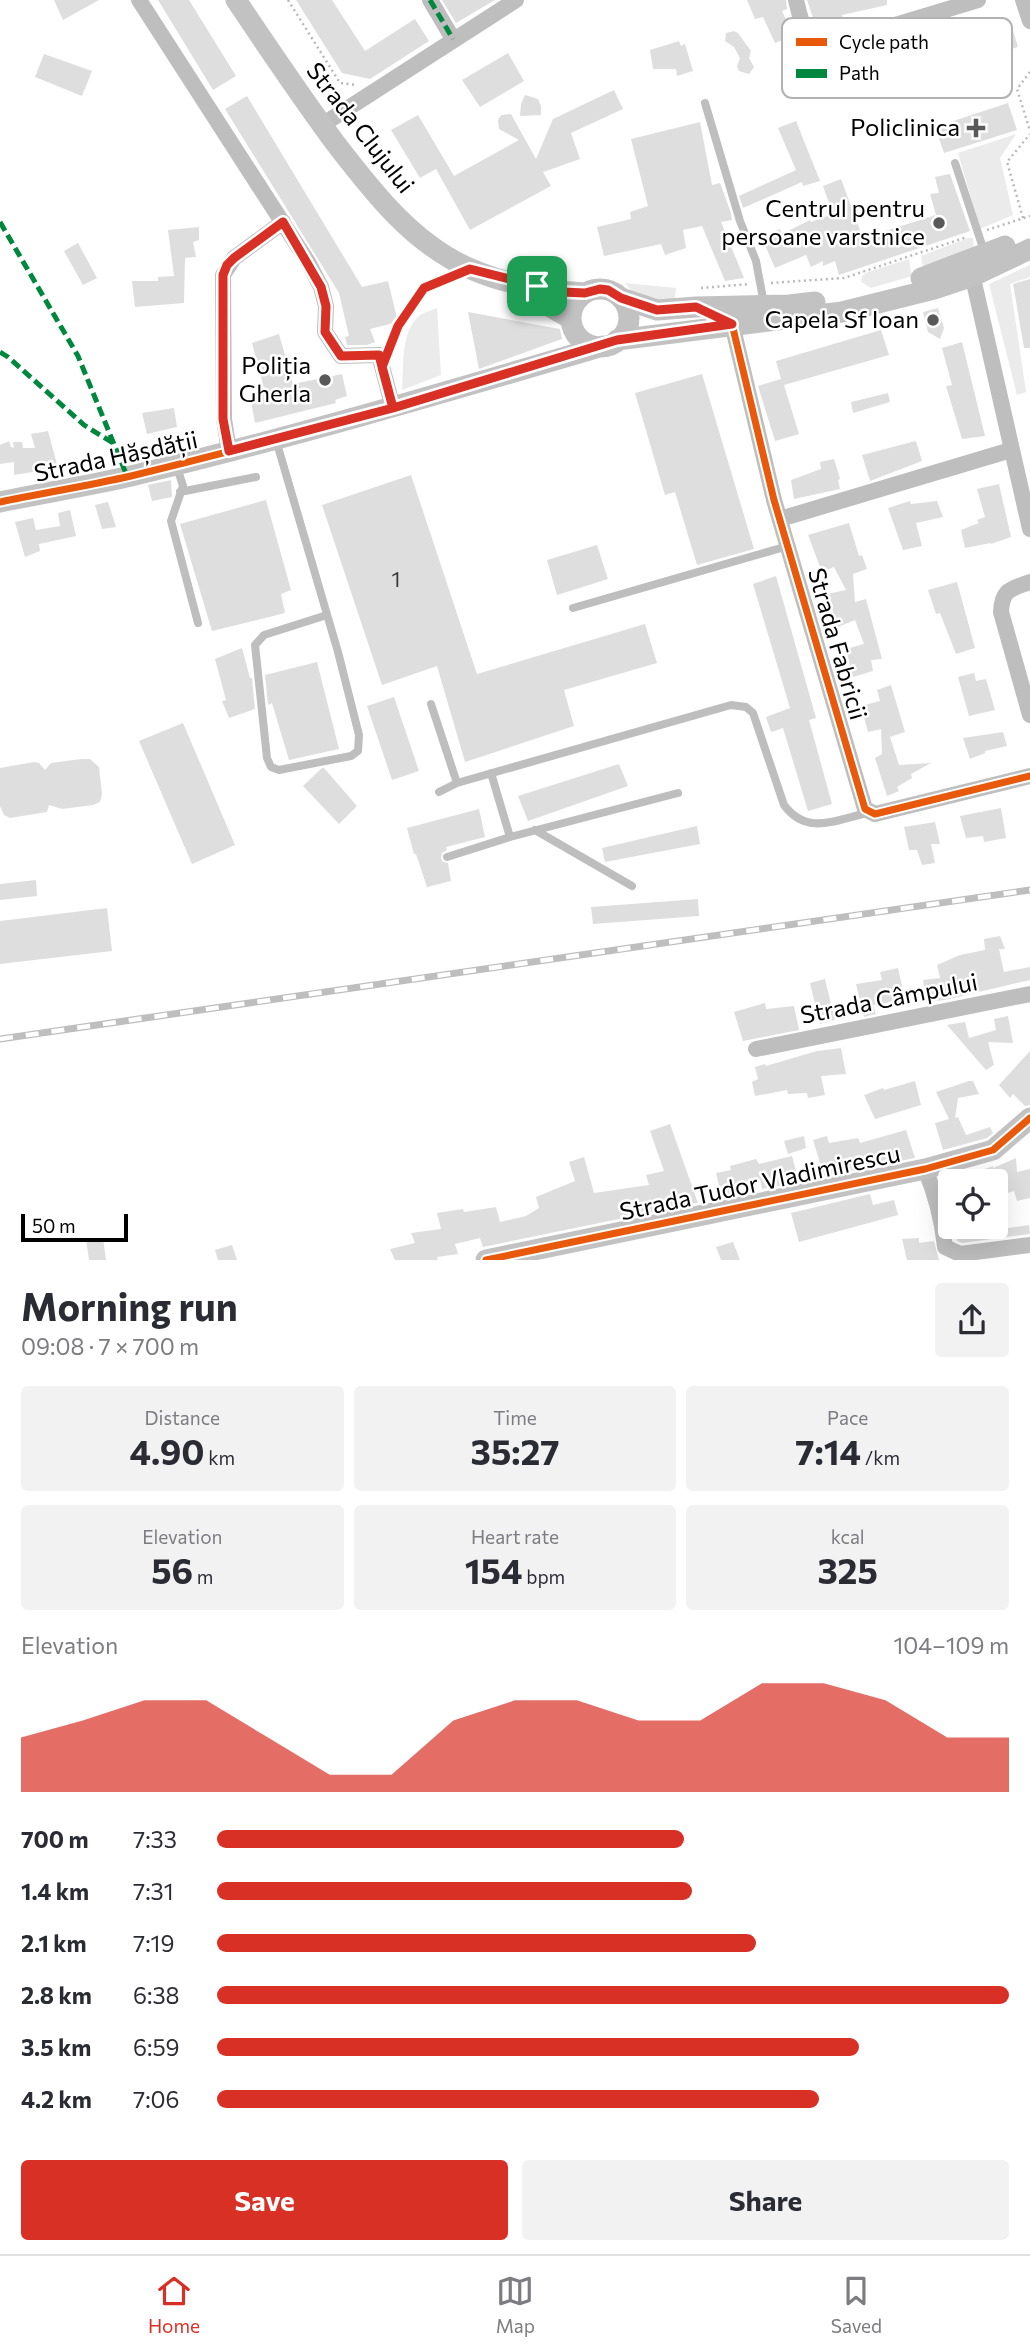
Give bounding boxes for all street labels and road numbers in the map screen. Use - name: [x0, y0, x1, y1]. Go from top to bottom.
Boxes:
- street label: Strada Clujului: [301, 56, 421, 198]
- street label: Strada Hășdății: [31, 424, 201, 489]
- street label: Strada Fabricii: [803, 564, 874, 723]
- street label: Strada Câmpului: [798, 966, 980, 1029]
- street label: Strada Tudor Vladimirescu: [617, 1138, 903, 1225]

